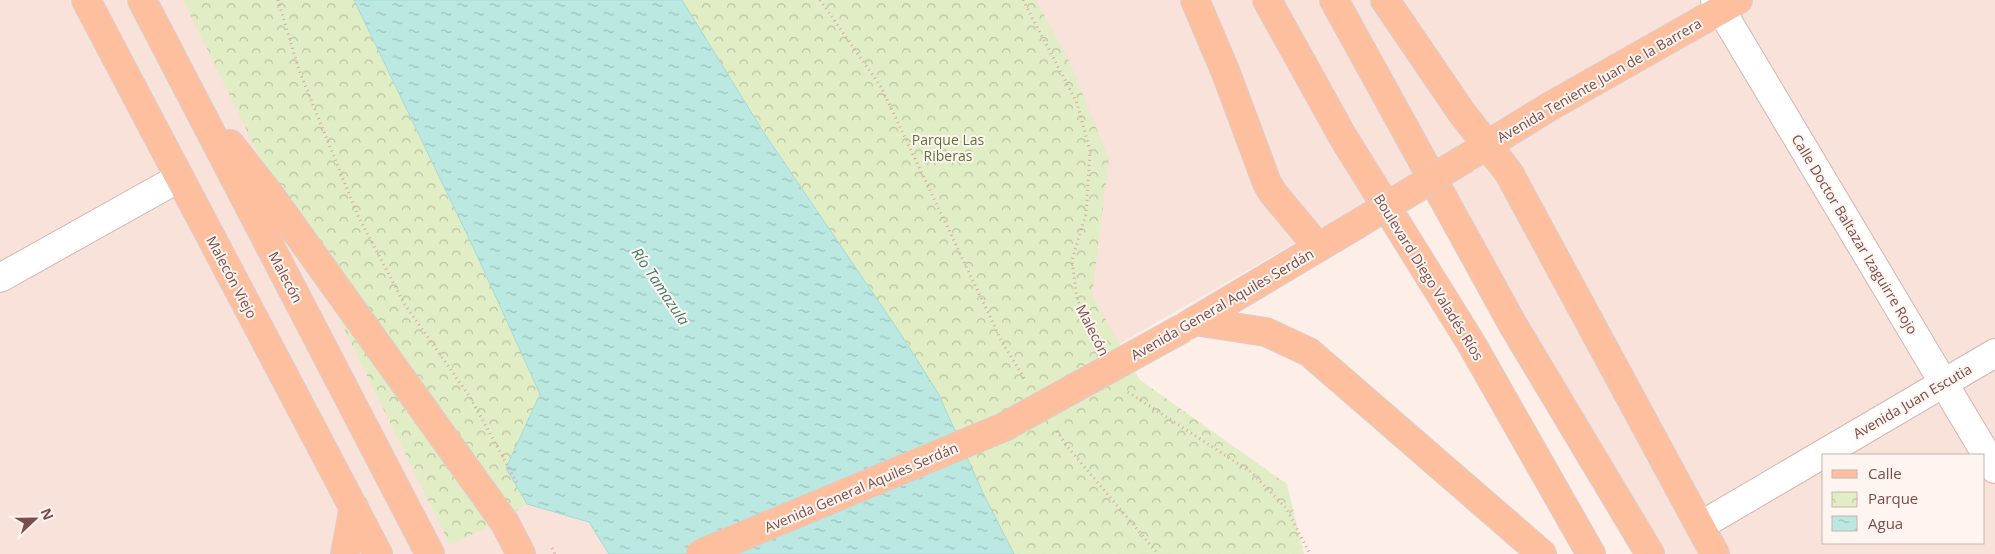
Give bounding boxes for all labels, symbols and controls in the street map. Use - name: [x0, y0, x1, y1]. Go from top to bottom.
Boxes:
- street label: Avenida Teniente Juan de la Barrera: [1493, 13, 1705, 147]
- park label: Parque Las Riberas: [912, 130, 984, 165]
- street label: Calle Doctor Baltazar Izaguirre Rojo: [1788, 131, 1922, 337]
- street label: Boulevard Diego Valadés Ríos: [1370, 190, 1488, 364]
- street label: Malecón Viejo: [202, 232, 262, 322]
- water label: Río Tamazula: [628, 243, 695, 329]
- street label: Avenida General Aquiles Serdán: [1127, 244, 1317, 364]
- street label: Malecón: [265, 248, 307, 306]
- street label: Malecón: [1072, 301, 1114, 359]
- street label: Avenida Juan Escutia: [1849, 359, 1975, 443]
- street label: Avenida General Aquiles Serdán: [761, 438, 961, 536]
- legend: [1822, 454, 1985, 544]
- text: Calle: [1868, 463, 1902, 483]
- text: Parque: [1868, 488, 1918, 508]
- north arrow: [10, 494, 60, 544]
- text: N: [37, 505, 58, 523]
- text: Agua: [1868, 513, 1903, 533]

